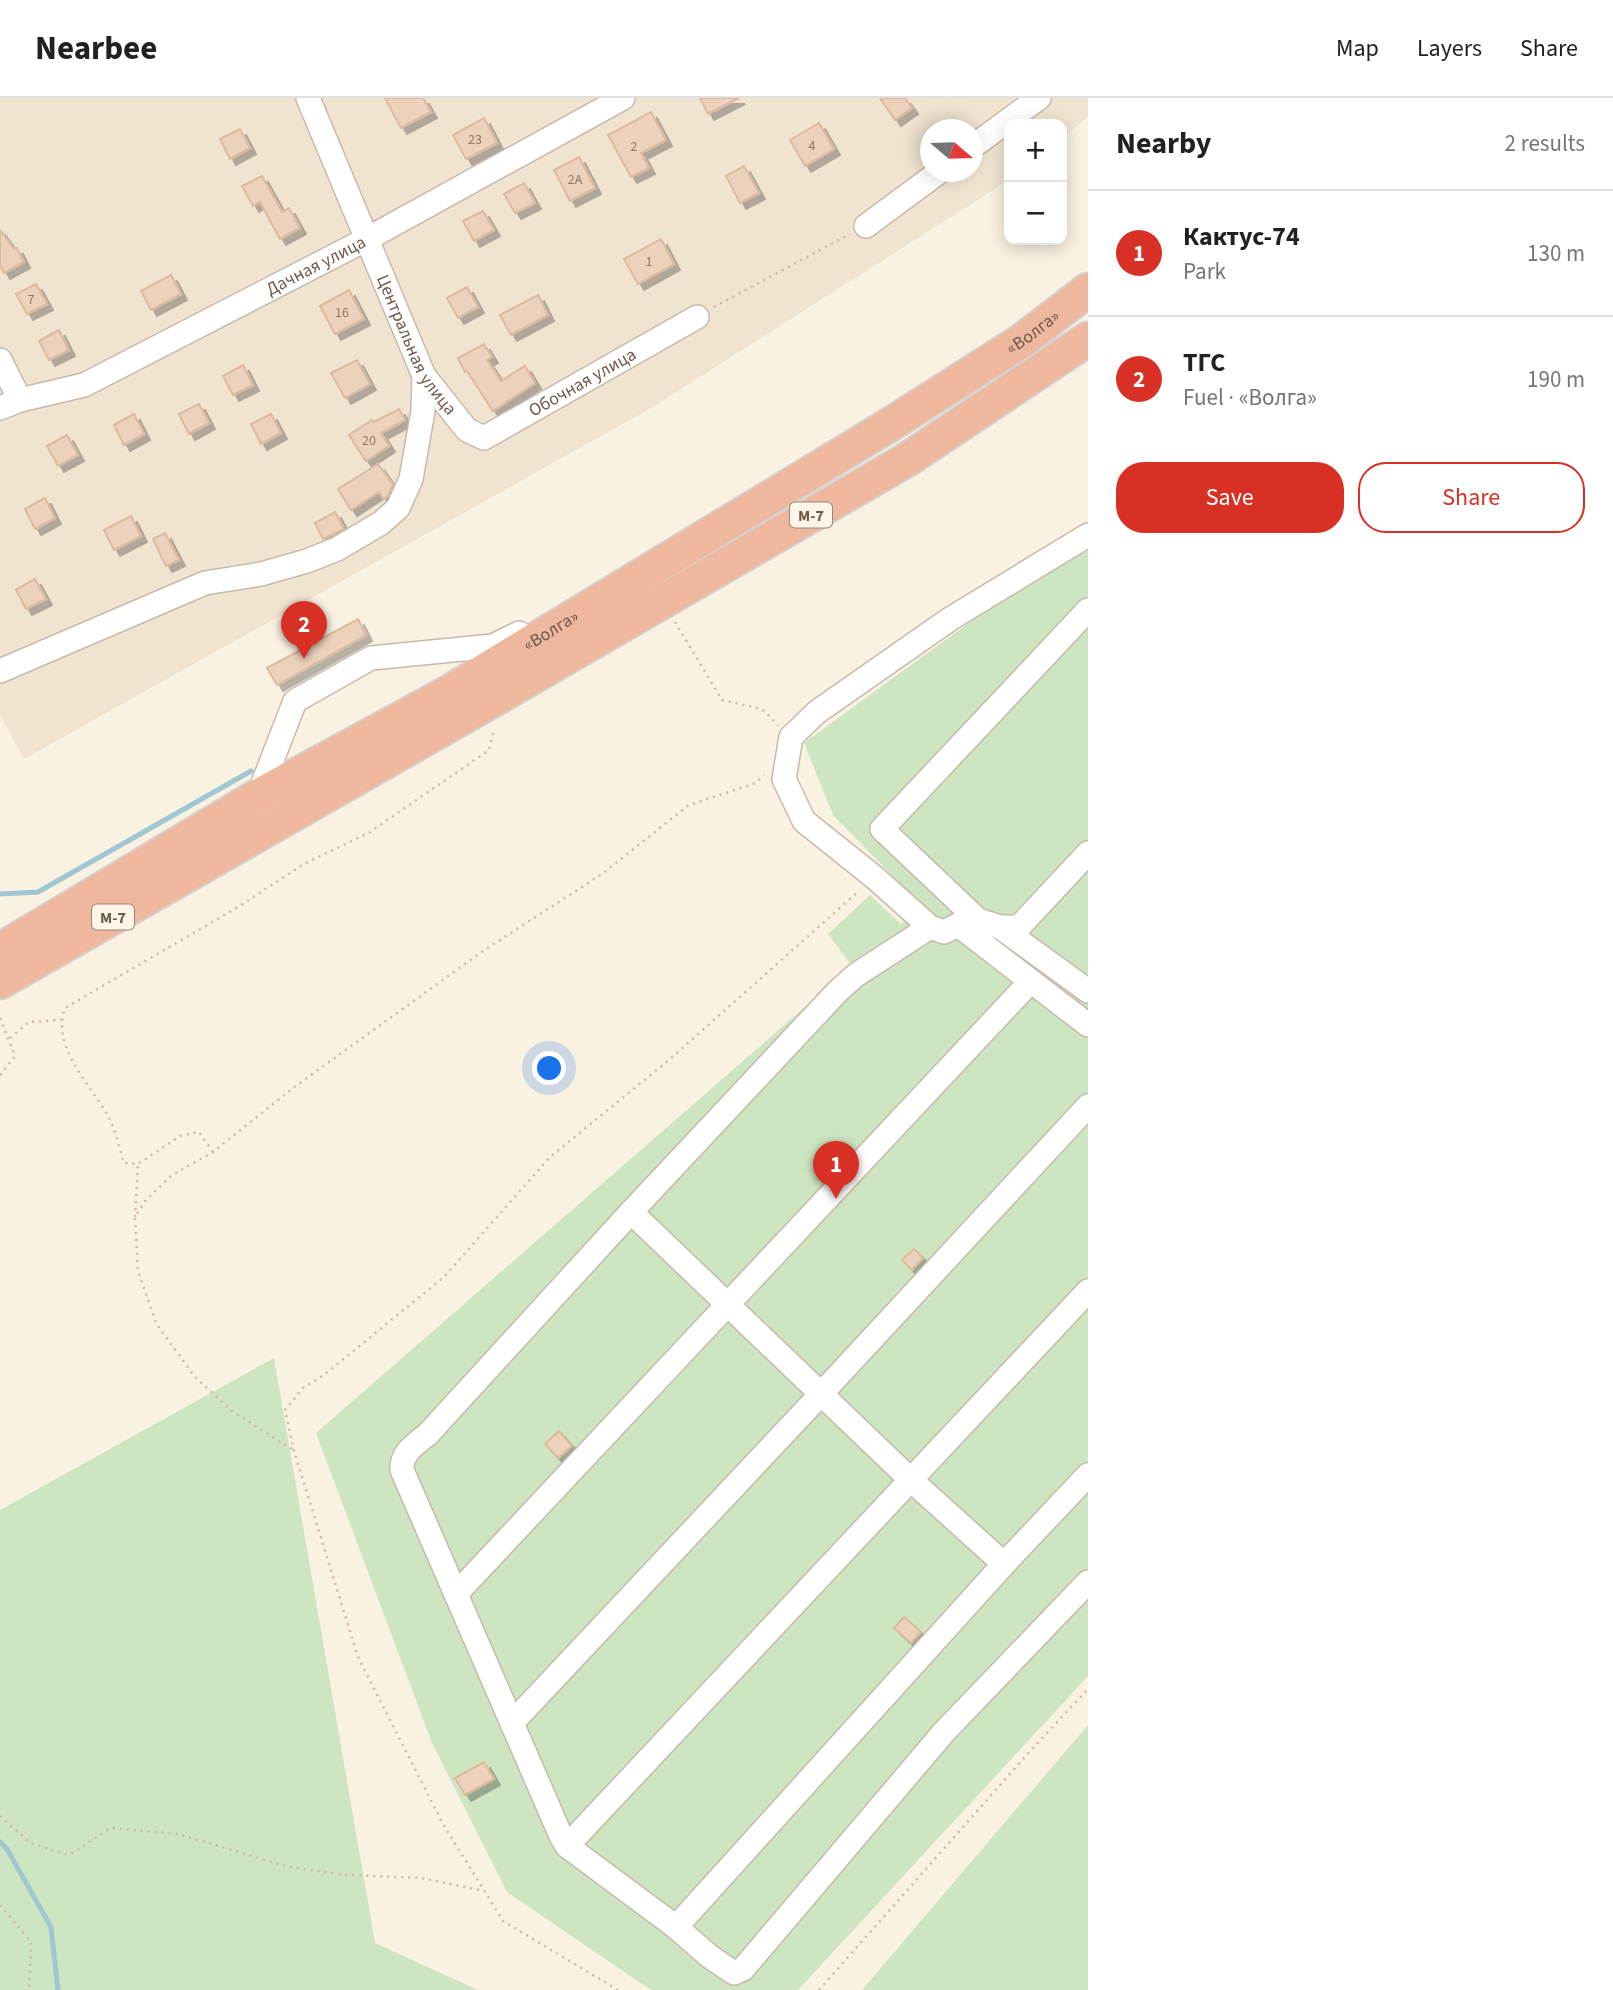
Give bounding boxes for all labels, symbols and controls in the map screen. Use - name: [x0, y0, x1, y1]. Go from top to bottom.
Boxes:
- text: Nearbee: [35, 25, 157, 72]
- text: Map: [1336, 31, 1379, 66]
- text: Layers: [1417, 31, 1482, 66]
- text: Share: [1520, 31, 1578, 66]
- north arrow: [920, 119, 983, 182]
- map controls: [1004, 119, 1067, 245]
- button: +: [1004, 119, 1067, 182]
- text: Nearby: [1116, 122, 1211, 165]
- text: 2 results: [1505, 127, 1585, 160]
- house number: 23: [468, 130, 482, 150]
- house number: 4: [809, 136, 816, 156]
- house number: 2: [631, 137, 638, 157]
- house number: 2А: [568, 170, 583, 190]
- button: −: [1004, 182, 1067, 245]
- text: Кактус-74: [1183, 218, 1300, 255]
- street label: Дачная улица: [262, 230, 370, 302]
- text: 1: [1133, 237, 1145, 270]
- text: 130 m: [1527, 237, 1585, 270]
- house number: 1: [646, 252, 653, 272]
- text: Park: [1183, 255, 1226, 288]
- street label: Центральная улица: [370, 271, 462, 421]
- house number: 7: [28, 290, 35, 310]
- house number: 16: [335, 303, 349, 323]
- street label: «Волга»: [1001, 304, 1065, 361]
- street label: Обочная улица: [524, 342, 641, 423]
- text: ТГС: [1183, 344, 1225, 381]
- text: 2: [1133, 363, 1145, 396]
- text: 190 m: [1527, 363, 1585, 396]
- text: Fuel · «Волга»: [1183, 381, 1317, 414]
- house number: 20: [362, 431, 376, 451]
- button: Save: [1116, 462, 1344, 533]
- button: Share: [1358, 462, 1585, 533]
- road number: М-7: [790, 502, 832, 528]
- pin: 2: [281, 601, 327, 659]
- street label: «Волга»: [518, 604, 584, 657]
- road number: М-7: [92, 904, 134, 930]
- your location: [532, 1051, 566, 1085]
- pin: 1: [813, 1141, 859, 1199]

